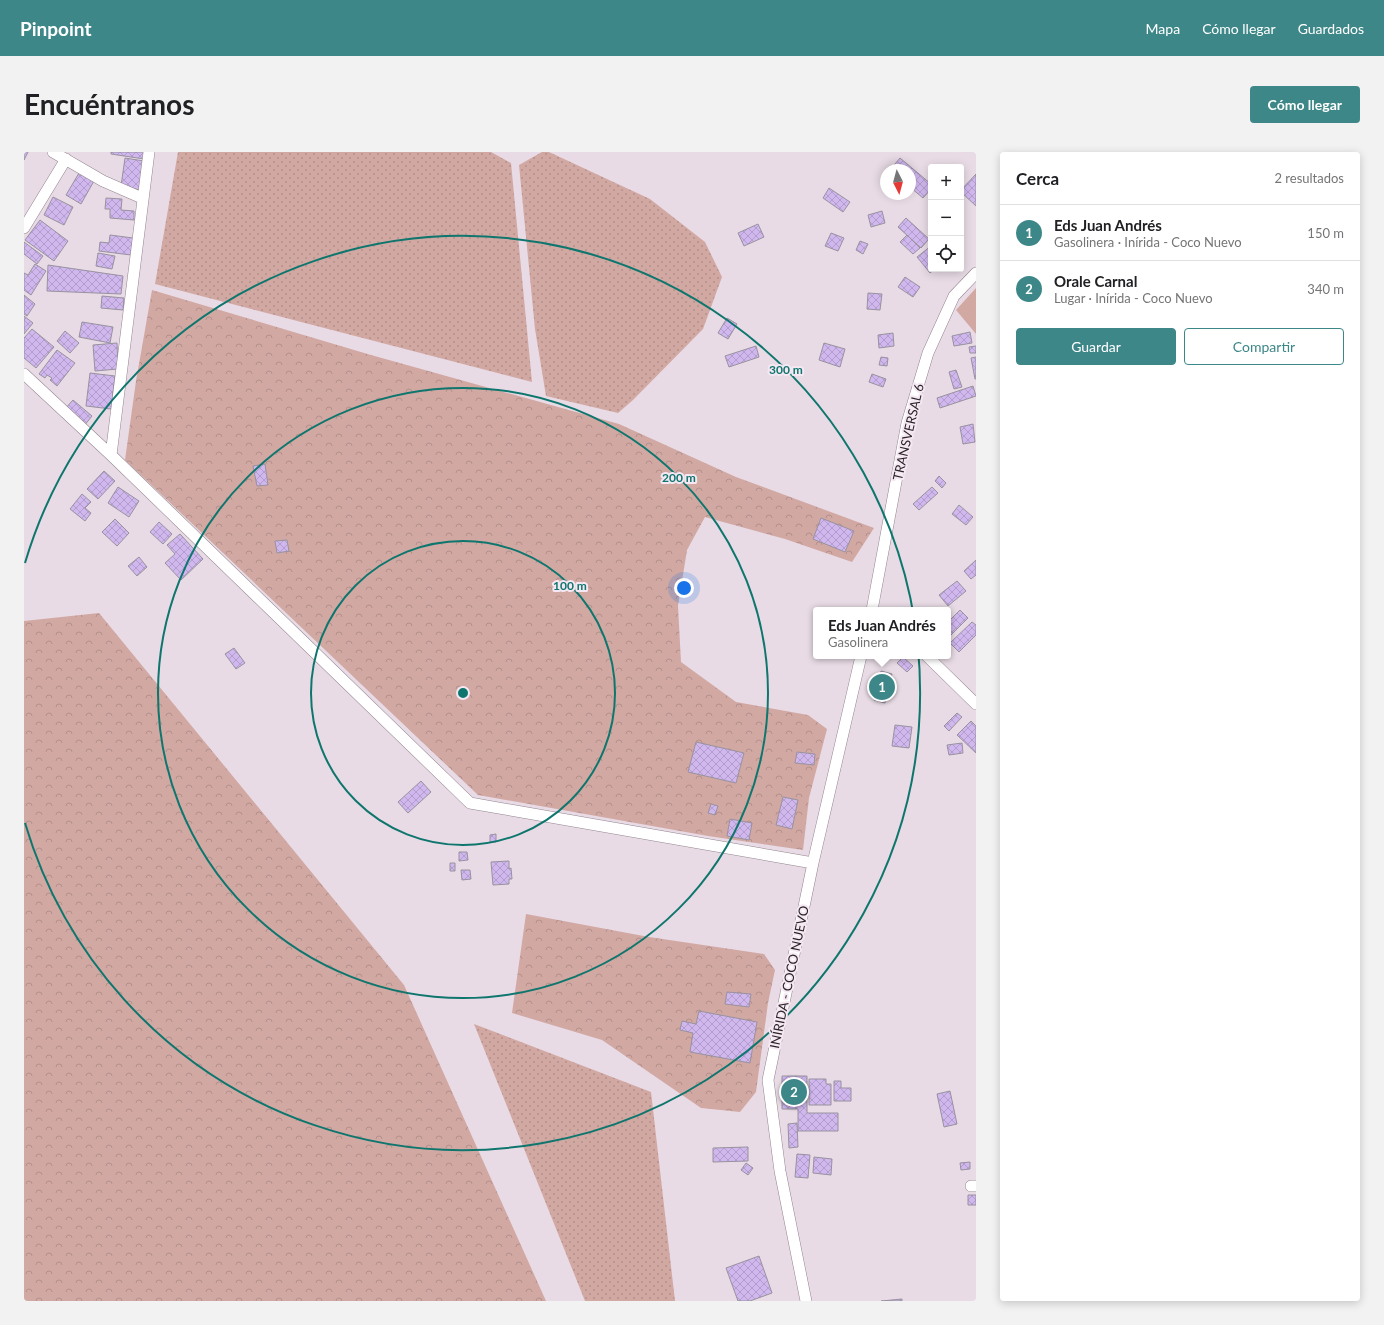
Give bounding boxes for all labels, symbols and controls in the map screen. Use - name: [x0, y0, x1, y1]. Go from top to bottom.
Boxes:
- text: Pinpoint: [20, 17, 91, 40]
- text: Mapa: [1146, 20, 1180, 37]
- text: Cómo llegar: [1202, 20, 1276, 37]
- text: Guardados: [1298, 20, 1364, 37]
- button: Cómo llegar: [1250, 86, 1360, 123]
- text: Encuéntranos: [24, 87, 195, 121]
- north arrow: [880, 164, 916, 200]
- map controls: [928, 164, 964, 272]
- button: +: [928, 164, 964, 200]
- text: Cerca: [1016, 168, 1059, 189]
- text: 2 resultados: [1274, 170, 1344, 186]
- button: −: [928, 200, 964, 236]
- text: Eds Juan Andrés: [1054, 216, 1162, 234]
- text: 1: [1025, 225, 1033, 241]
- text: 150 m: [1307, 225, 1344, 241]
- text: Gasolinera · Inírida - Coco Nuevo: [1054, 234, 1242, 250]
- button: locate: [928, 236, 964, 272]
- text: Orale Carnal: [1054, 272, 1137, 290]
- text: 2: [1025, 281, 1033, 297]
- text: 340 m: [1307, 281, 1344, 297]
- text: Lugar · Inírida - Coco Nuevo: [1054, 290, 1213, 306]
- button: Guardar: [1016, 328, 1176, 365]
- button: Compartir: [1184, 328, 1344, 365]
- text: 300 m: [769, 362, 803, 377]
- street label: TRANSVERSAL 6: [889, 382, 927, 482]
- text: 200 m: [662, 470, 696, 485]
- text: 100 m: [553, 578, 587, 593]
- your location: [674, 578, 694, 598]
- popup: [813, 607, 951, 659]
- text: Eds Juan Andrés: [828, 616, 936, 634]
- text: Gasolinera: [828, 634, 888, 650]
- pin: 1: [869, 672, 895, 702]
- centre of rings: [456, 686, 470, 700]
- street label: INÍRIDA - COCO NUEVO: [766, 904, 812, 1050]
- pin: 2: [781, 1077, 807, 1107]

